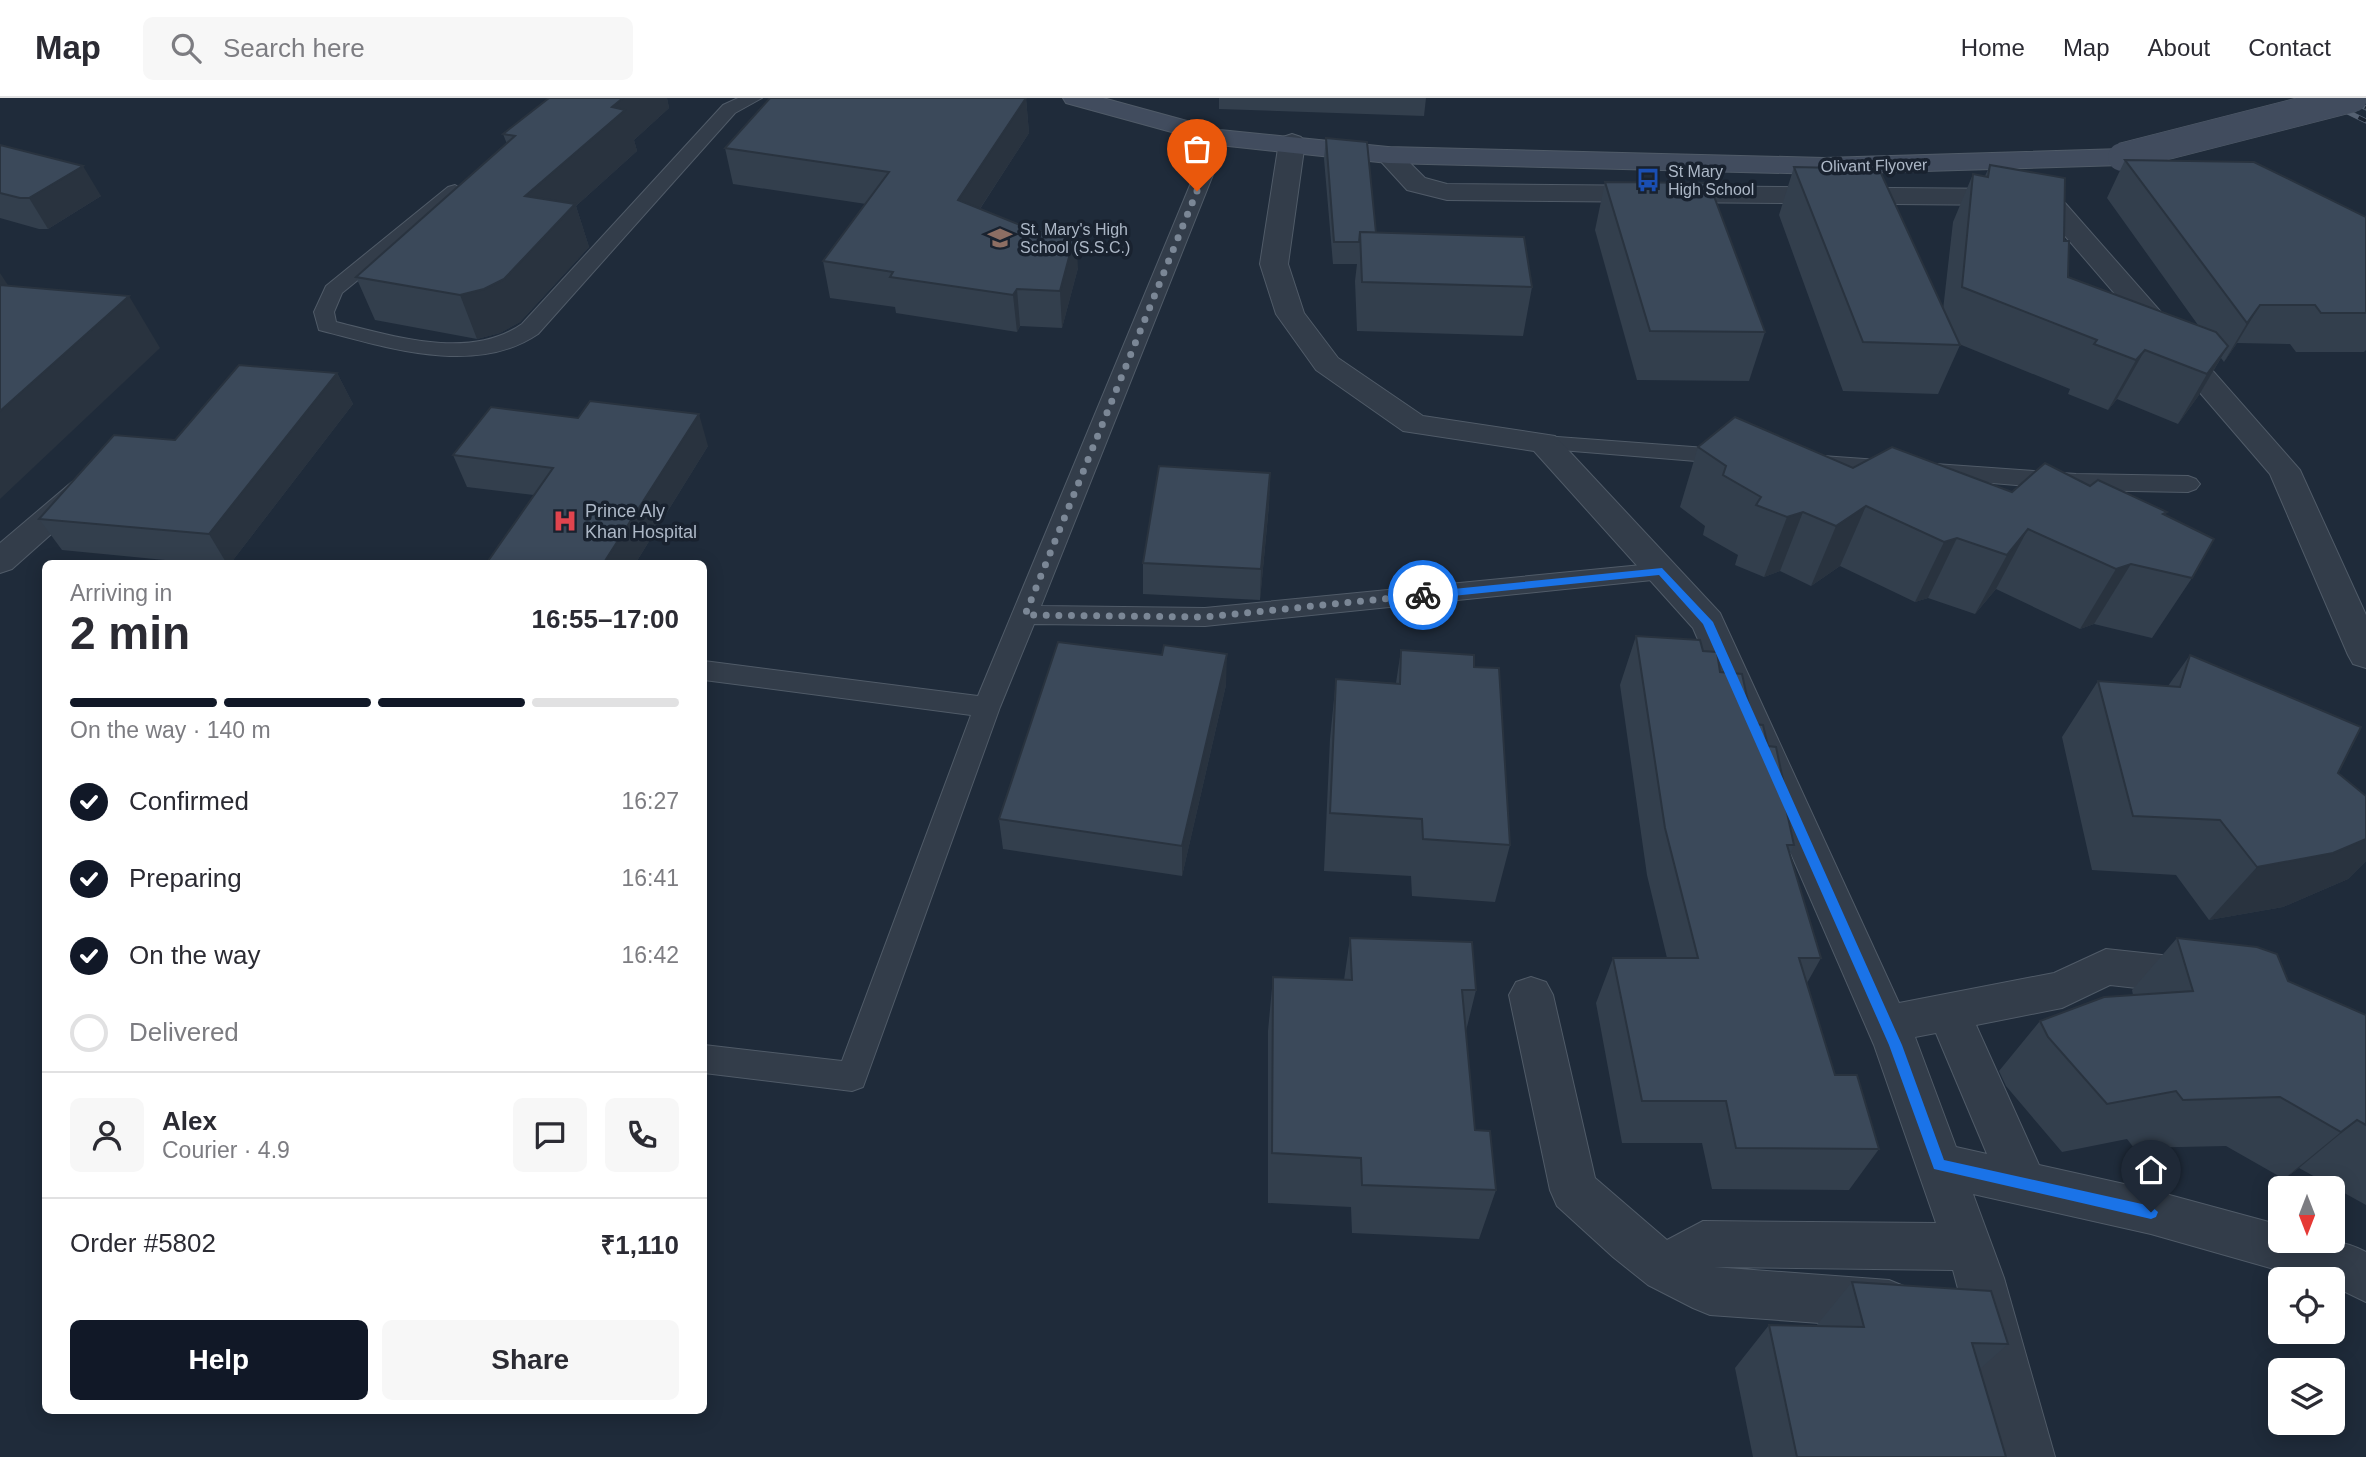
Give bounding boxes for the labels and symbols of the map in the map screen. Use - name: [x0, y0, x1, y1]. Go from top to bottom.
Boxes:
- pin: [1167, 119, 1227, 191]
- street label: Olivant Flyover: [1821, 156, 1928, 175]
- place label: St Mary High School: [1668, 163, 1754, 198]
- bus stop icon: St Mary High School: [1634, 166, 1662, 194]
- place label: St. Mary's High School (S.S.C.): [1020, 221, 1130, 256]
- school or university icon: St. Mary's High School (S.S.C.): [986, 224, 1014, 252]
- place label: Prince Aly Khan Hospital: [585, 501, 697, 542]
- hospital icon: Prince Aly Khan Hospital: [551, 507, 579, 535]
- courier: [1388, 560, 1458, 630]
- pin: [2121, 1140, 2181, 1212]
- north arrow: [2268, 1176, 2345, 1253]

